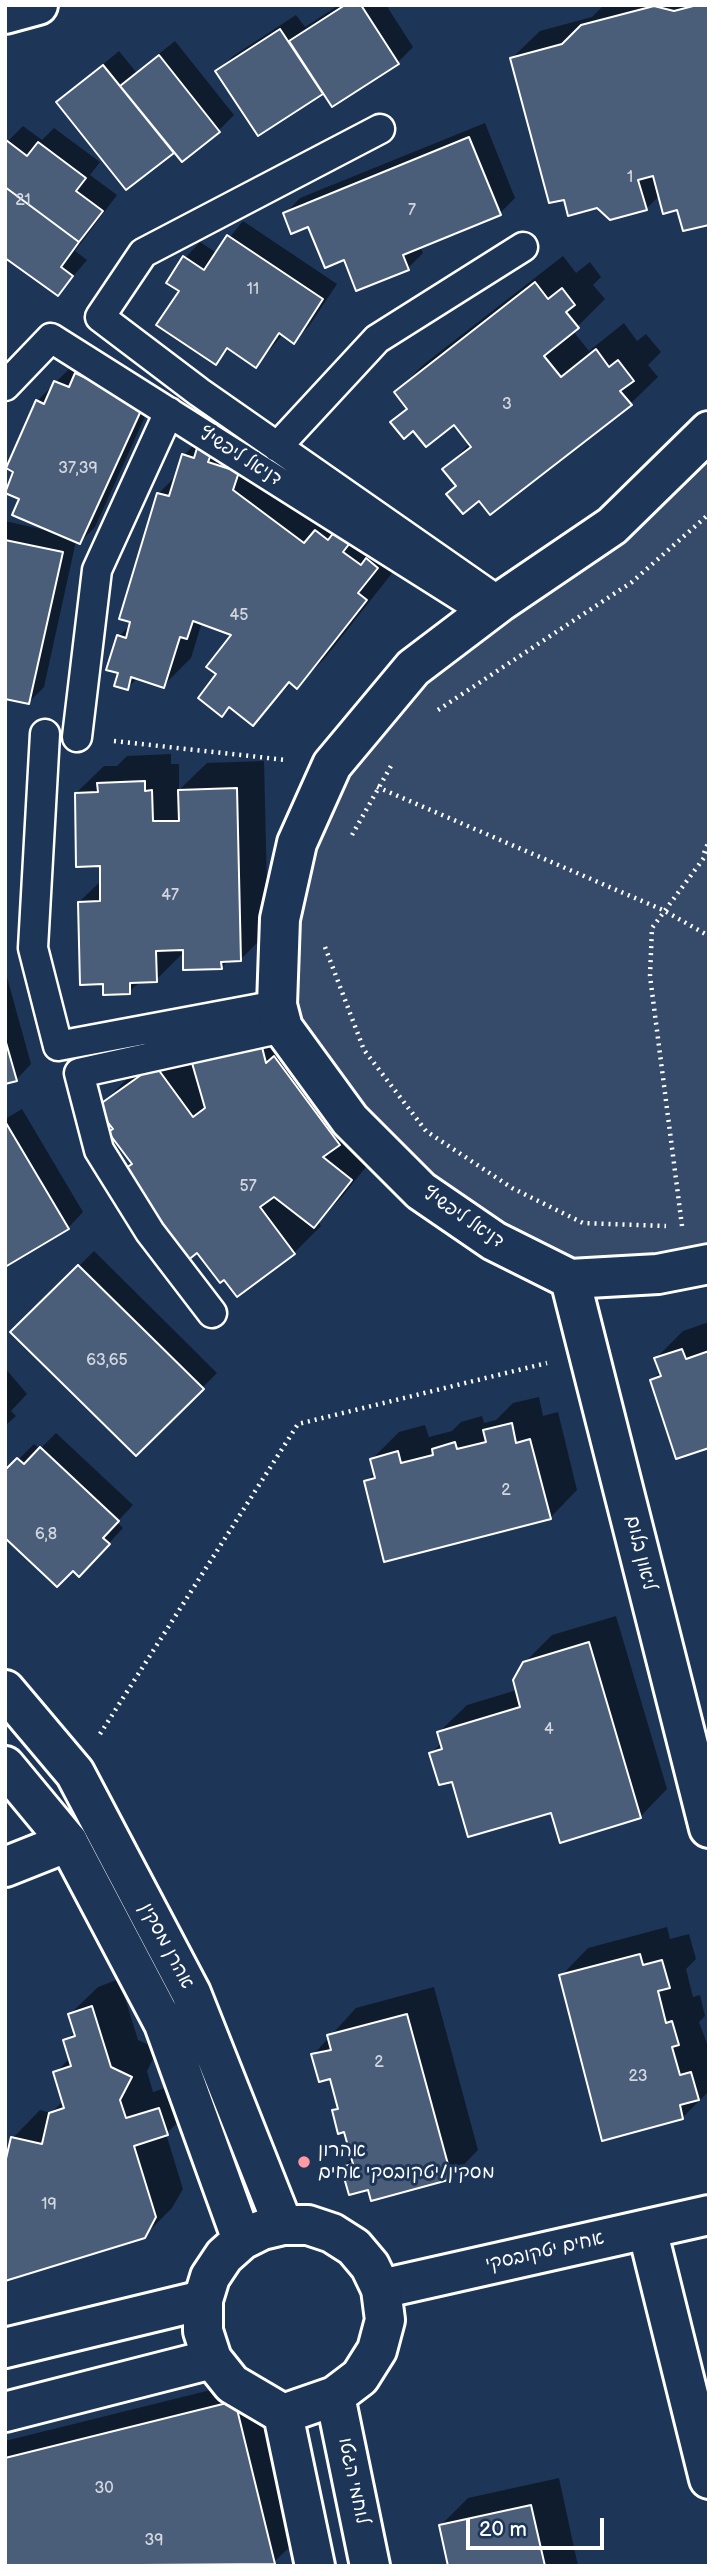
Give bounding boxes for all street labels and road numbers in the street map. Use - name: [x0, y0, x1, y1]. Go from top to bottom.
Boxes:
- street label: דניאל ליפשיץ: [194, 423, 286, 491]
- street label: דניאל ליפשיץ: [418, 1182, 508, 1254]
- street label: ליאון בלום: [620, 1513, 660, 1593]
- street label: אהרן מסקין: [134, 1899, 198, 1993]
- street label: אחים יטקובסקי: [483, 2227, 607, 2277]
- street label: לוחמי הגטו: [333, 2436, 373, 2526]

